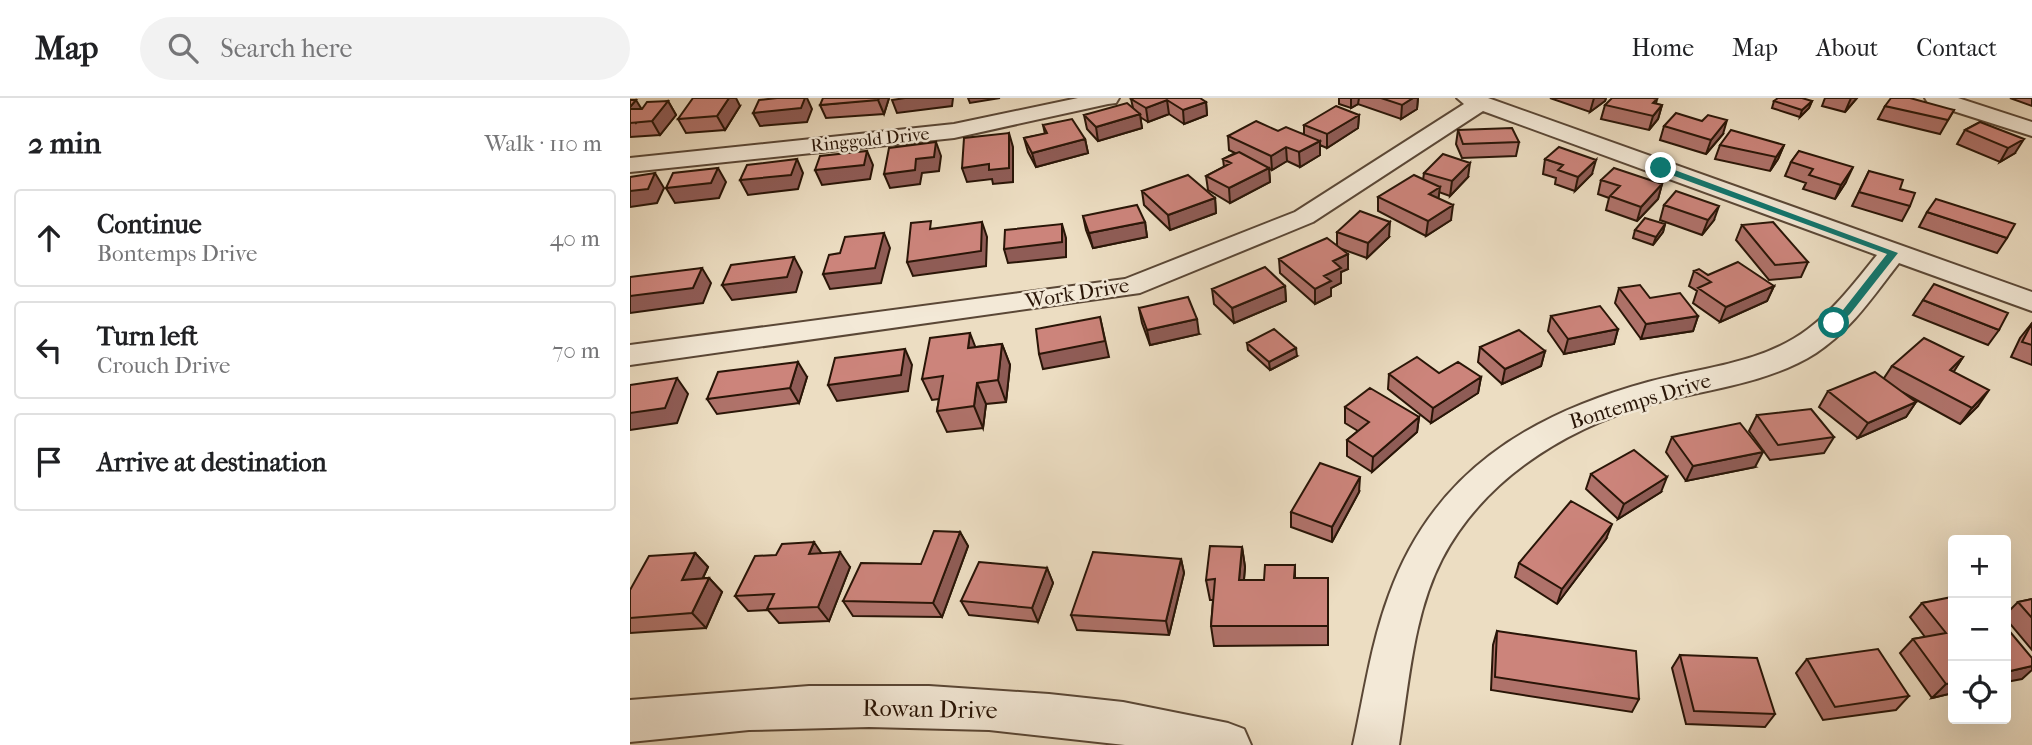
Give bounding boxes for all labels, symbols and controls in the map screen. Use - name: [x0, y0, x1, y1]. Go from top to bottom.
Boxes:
- search box: [140, 17, 630, 80]
- text: Map: [35, 29, 98, 68]
- icon: search: [164, 29, 202, 67]
- text: Search here: [220, 33, 352, 64]
- text: Home: [1632, 34, 1694, 62]
- text: Map: [1732, 34, 1778, 62]
- text: About: [1816, 34, 1878, 62]
- text: Contact: [1916, 34, 1997, 62]
- street label: Ringgold Drive: [809, 123, 931, 157]
- text: 2 min: [28, 126, 101, 161]
- text: Walk · 110 m: [485, 130, 602, 157]
- route end: [1645, 152, 1676, 183]
- text: Continue: [97, 209, 202, 240]
- icon: ahead: [30, 219, 68, 257]
- text: 40 m: [550, 225, 600, 252]
- text: Bontemps Drive: [97, 240, 257, 267]
- street label: Work Drive: [1022, 273, 1131, 313]
- route start: [1818, 307, 1849, 338]
- text: Turn left: [97, 321, 198, 352]
- icon: left: [30, 331, 68, 369]
- text: 70 m: [552, 337, 600, 364]
- text: Crouch Drive: [97, 352, 231, 379]
- street label: Bontemps Drive: [1566, 368, 1714, 434]
- icon: arrive: [30, 443, 68, 481]
- text: Arrive at destination: [97, 447, 327, 478]
- map controls: [1948, 535, 2011, 724]
- button: +: [1948, 535, 2011, 598]
- button: −: [1948, 598, 2011, 661]
- button: locate: [1948, 661, 2011, 724]
- street label: Rowan Drive: [862, 694, 998, 724]

